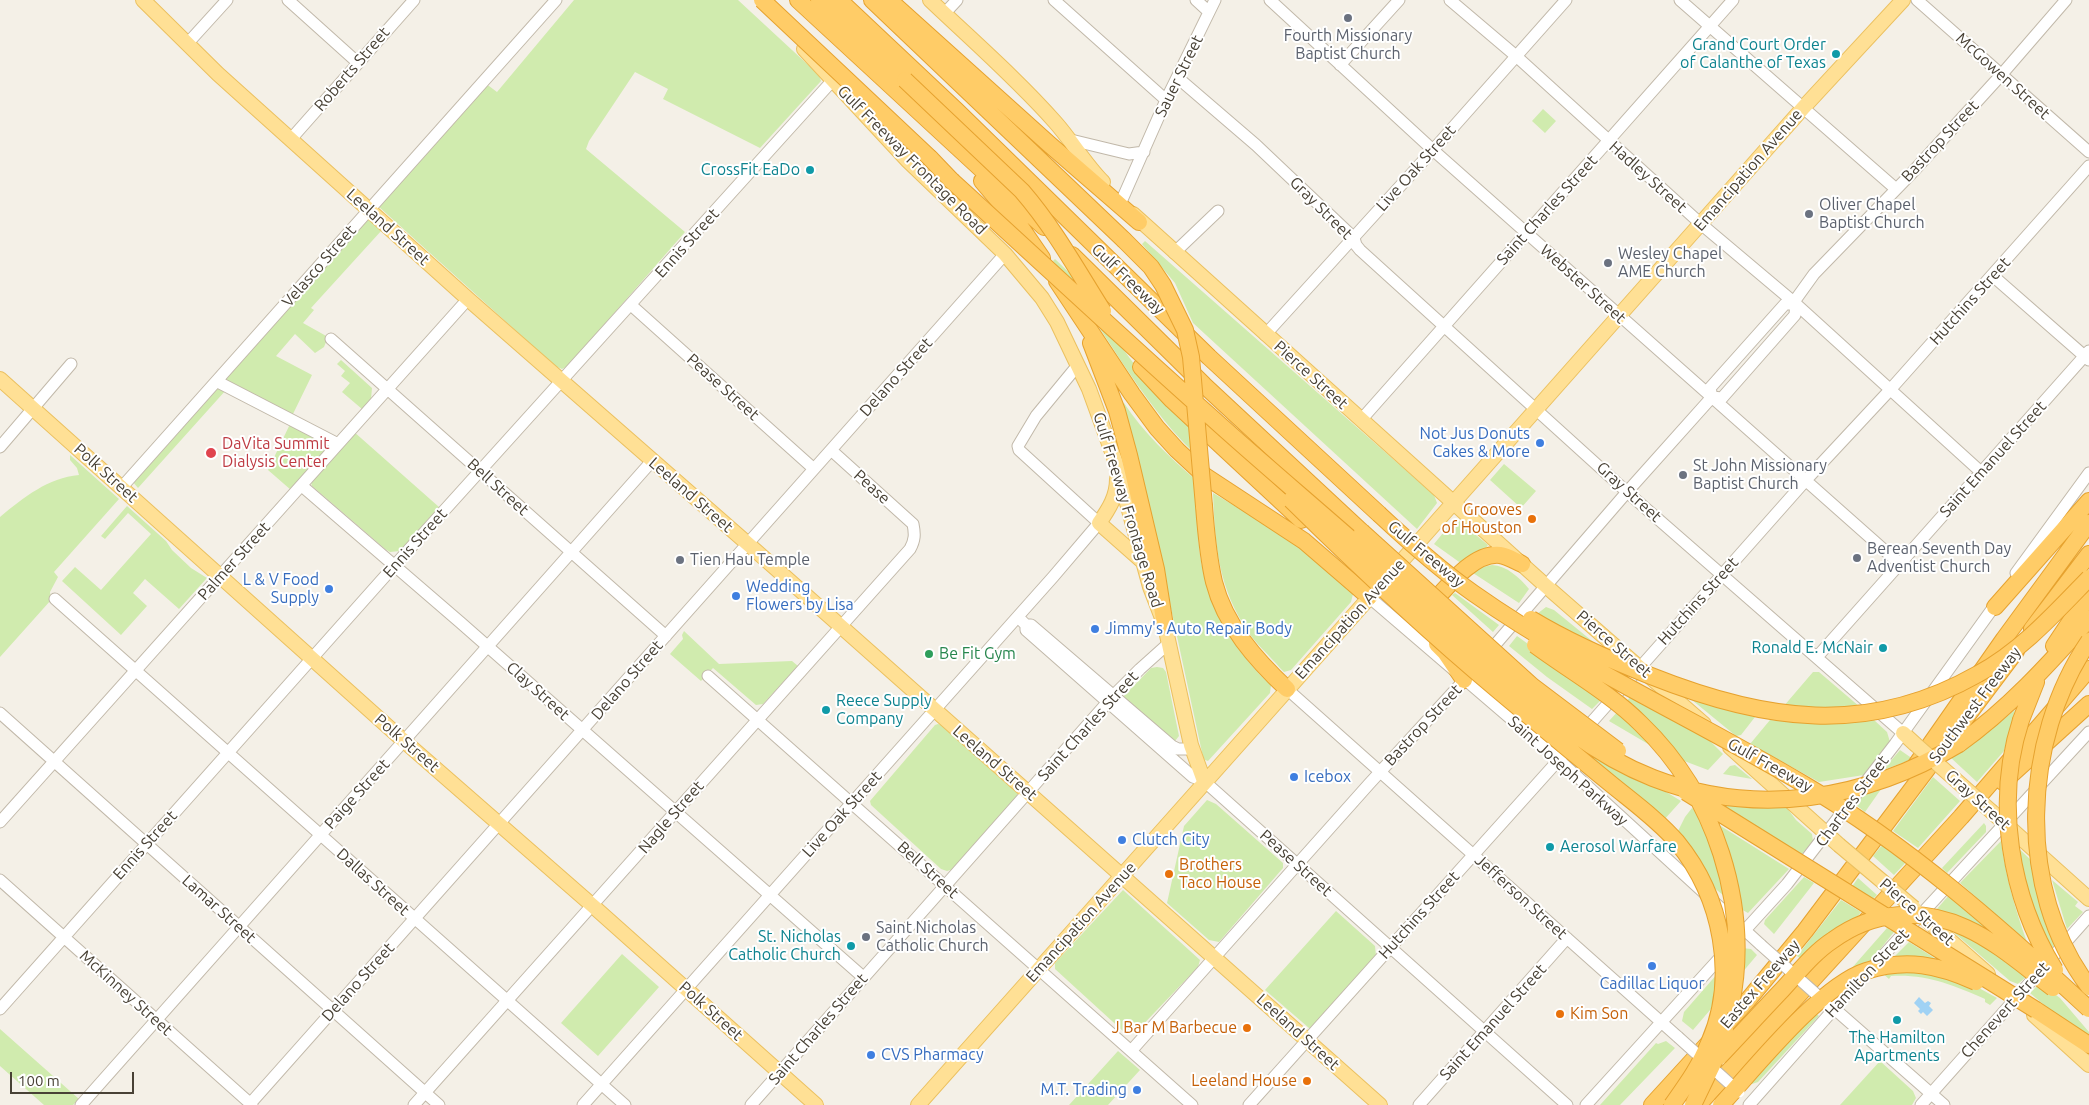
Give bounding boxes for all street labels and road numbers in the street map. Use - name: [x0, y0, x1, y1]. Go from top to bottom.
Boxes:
- street label: Roberts Street: [310, 23, 394, 115]
- street label: McGowen Street: [1952, 29, 2054, 123]
- street label: Sauer Street: [1151, 32, 1207, 120]
- street label: Gulf Freeway Frontage Road: [833, 81, 991, 239]
- street label: Bastrop Street: [1897, 96, 1983, 186]
- street label: Emancipation Avenue: [1690, 105, 1806, 235]
- street label: Live Oak Street: [1372, 121, 1460, 215]
- street label: Hadley Street: [1605, 137, 1691, 217]
- street label: Saint Charles Street: [1493, 151, 1601, 269]
- street label: Gray Street: [1286, 173, 1356, 243]
- street label: Leeland Street: [343, 185, 433, 269]
- street label: Ennis Street: [651, 204, 723, 282]
- street label: Velasco Street: [278, 221, 360, 311]
- street label: Gulf Freeway: [1088, 239, 1168, 319]
- street label: Webster Street: [1536, 240, 1630, 328]
- street label: Hutchins Street: [1926, 253, 2014, 349]
- street label: Delano Street: [856, 334, 936, 420]
- street label: Pierce Street: [1270, 337, 1352, 413]
- street label: Pease Street: [683, 350, 763, 424]
- street label: Saint Emanuel Street: [1936, 397, 2050, 521]
- street label: Gulf Freeway Frontage Road: [1089, 410, 1167, 610]
- street label: Polk Street: [70, 439, 142, 507]
- street label: Leeland Street: [645, 453, 737, 537]
- street label: Bell Street: [463, 455, 533, 519]
- street label: Gray Street: [1593, 458, 1665, 526]
- street label: Pease: [850, 466, 894, 508]
- street label: Ennis Street: [379, 504, 451, 582]
- street label: Gulf Freeway: [1384, 516, 1468, 592]
- street label: Palmer Street: [194, 518, 274, 604]
- street label: Hutchins Street: [1654, 553, 1742, 649]
- street label: Emancipation Avenue: [1291, 555, 1409, 683]
- street label: Pierce Street: [1573, 606, 1655, 682]
- street label: Delano Street: [587, 636, 667, 724]
- street label: Southwest Freeway: [1925, 643, 2025, 767]
- street label: Clay Street: [502, 658, 574, 724]
- street label: Saint Charles Street: [1034, 667, 1142, 785]
- street label: Bastrop Street: [1380, 680, 1466, 770]
- street label: Polk Street: [371, 710, 443, 776]
- street label: Saint Joseph Parkway: [1504, 712, 1632, 830]
- street label: Leeland Street: [949, 721, 1041, 805]
- street label: Gulf Freeway: [1724, 734, 1816, 796]
- street label: Chartres Street: [1811, 751, 1893, 851]
- street label: Paige Street: [320, 755, 394, 833]
- street label: Gray Street: [1942, 766, 2014, 834]
- street label: Live Oak Street: [798, 767, 886, 861]
- street label: Nagle Street: [634, 777, 708, 857]
- street label: Ennis Street: [109, 806, 181, 884]
- street label: Pease Street: [1256, 826, 1336, 900]
- street label: Bell Street: [893, 838, 963, 902]
- street label: Dallas Street: [333, 844, 413, 920]
- street label: Jefferson Street: [1471, 851, 1571, 943]
- street label: Emancipation Avenue: [1022, 858, 1140, 986]
- street label: Hutchins Street: [1375, 867, 1463, 963]
- street label: Lamar Street: [178, 871, 260, 947]
- street label: Pierce Street: [1876, 874, 1958, 950]
- street label: Hamilton Street: [1821, 925, 1913, 1021]
- street label: Eastex Freeway: [1716, 936, 1804, 1032]
- street label: Delano Street: [318, 939, 398, 1025]
- street label: McKinney Street: [76, 946, 176, 1040]
- street label: Chenevert Street: [1957, 958, 2053, 1062]
- street label: Saint Emanuel Street: [1436, 960, 1550, 1084]
- street label: Saint Charles Street: [764, 969, 872, 1089]
- street label: Polk Street: [675, 977, 747, 1045]
- street label: Leeland Street: [1253, 990, 1343, 1074]

